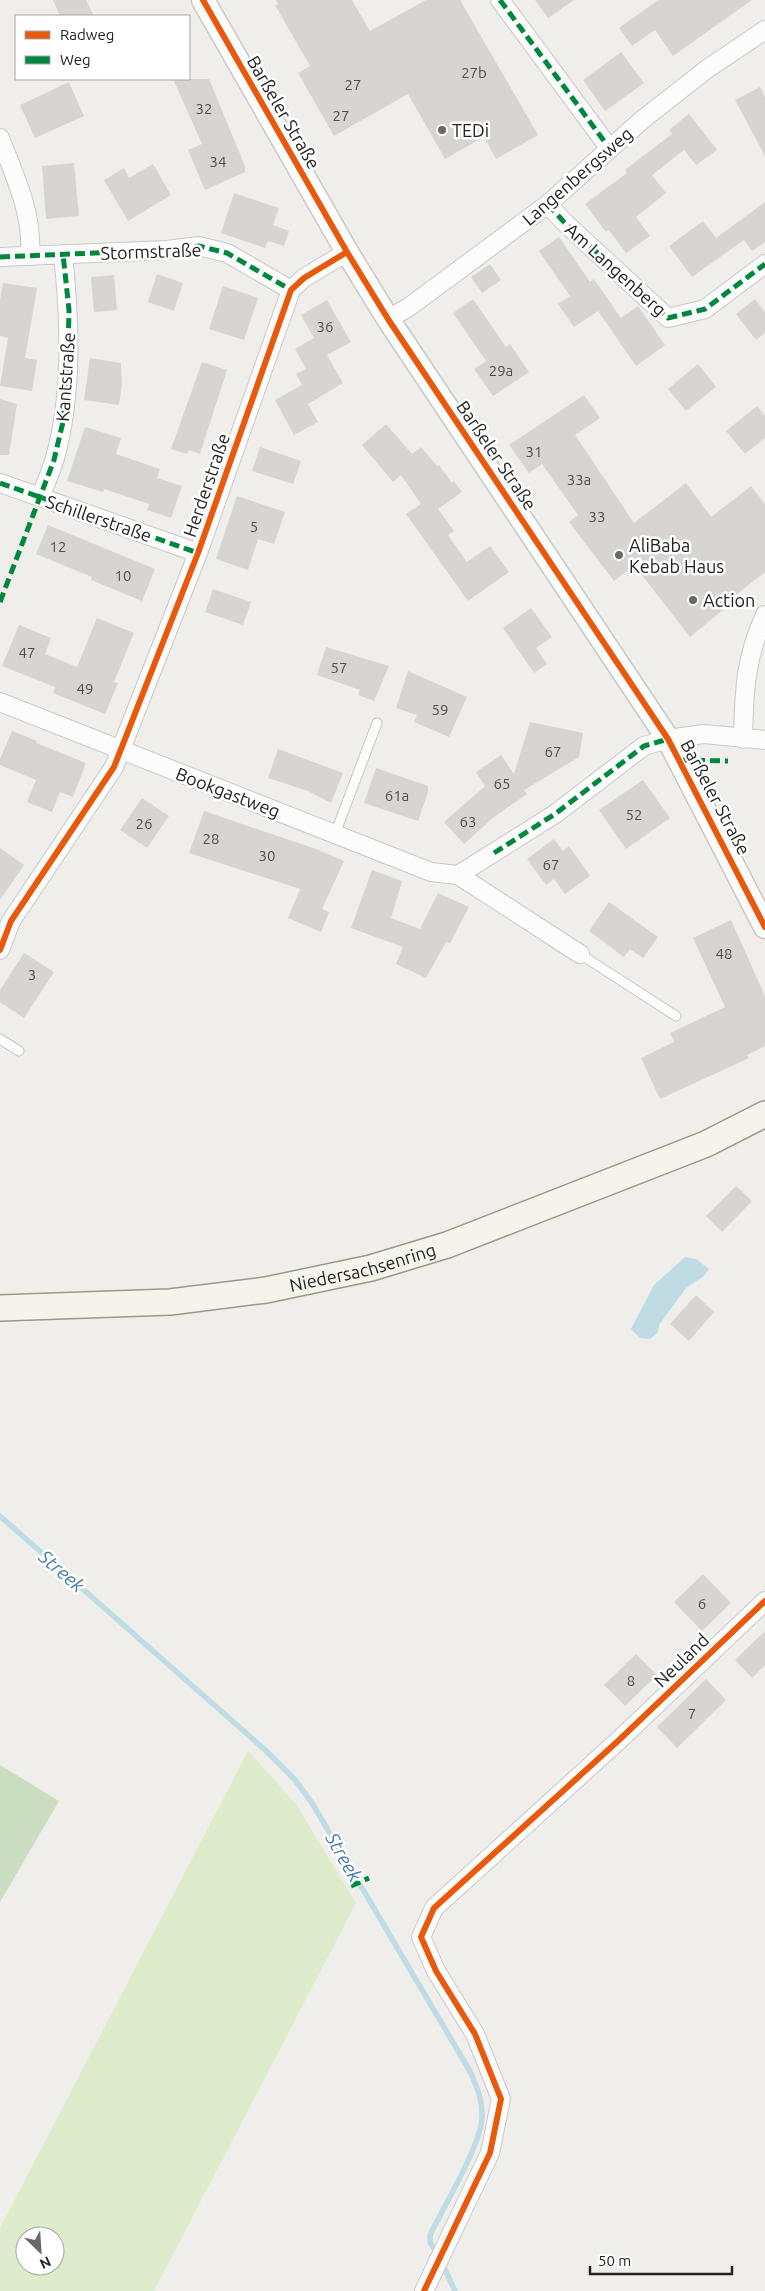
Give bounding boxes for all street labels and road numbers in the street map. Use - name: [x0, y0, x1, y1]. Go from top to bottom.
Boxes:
- street label: Barßeler Straße: [244, 52, 324, 172]
- street label: Langenbergsweg: [518, 123, 636, 229]
- street label: Am Langenberg: [562, 219, 670, 319]
- street label: Stormstraße: [100, 239, 202, 263]
- street label: Kantstraße: [52, 332, 78, 422]
- street label: Barßeler Straße: [453, 397, 541, 513]
- street label: Herderstraße: [179, 431, 233, 539]
- street label: Schillerstraße: [44, 491, 154, 545]
- street label: Barßeler Straße: [677, 736, 755, 858]
- street label: Bookgastweg: [173, 763, 283, 821]
- street label: Niedersachsenring: [288, 1239, 438, 1295]
- street label: Neuland: [650, 1629, 712, 1691]

